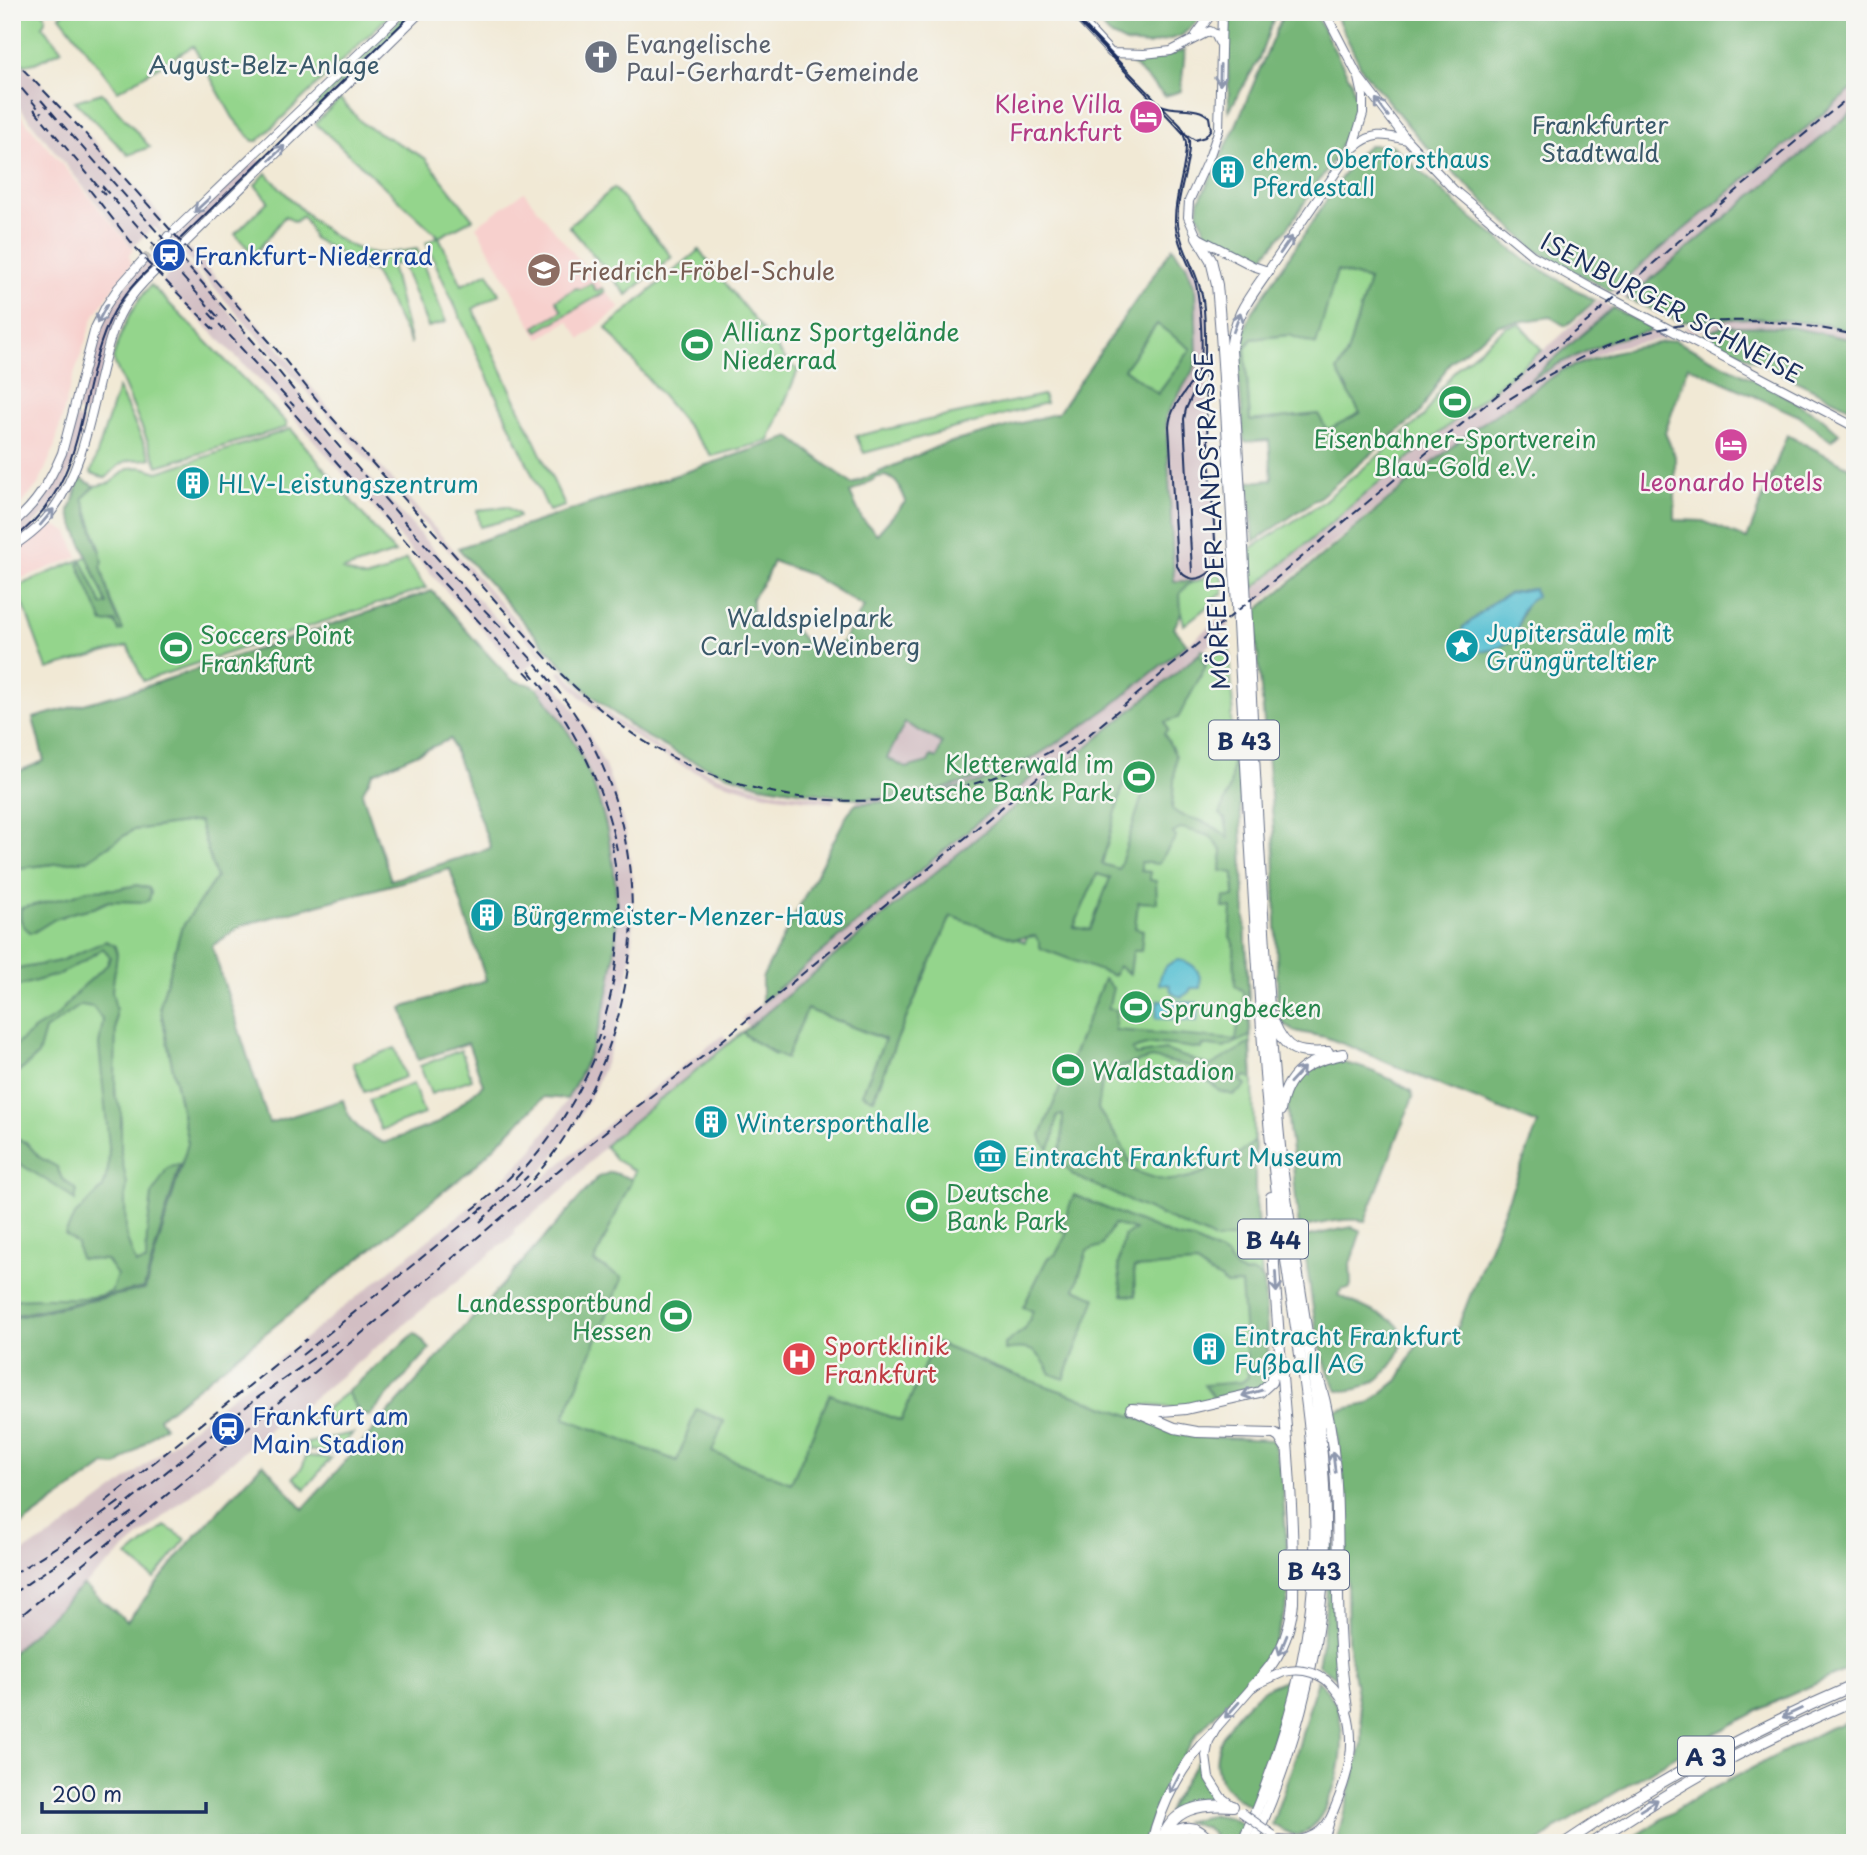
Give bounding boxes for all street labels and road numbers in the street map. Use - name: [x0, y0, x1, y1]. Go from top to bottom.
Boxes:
- street label: ISENBURGER SCHNEISE: [1535, 223, 1809, 391]
- street label: MÖRFELDER LANDSTRASSE: [1184, 351, 1238, 691]
- road number: B 43: [1209, 720, 1279, 760]
- road number: B 44: [1238, 1220, 1308, 1258]
- road number: B 43: [1279, 1550, 1349, 1590]
- road number: A 3: [1678, 1736, 1734, 1776]

